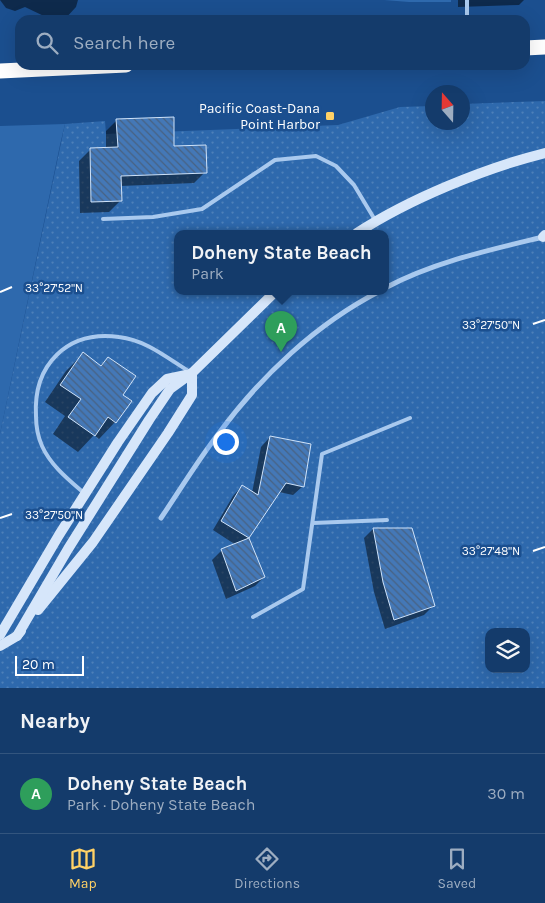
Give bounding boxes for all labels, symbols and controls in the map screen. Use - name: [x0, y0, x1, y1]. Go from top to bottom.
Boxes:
- search box: [15, 15, 530, 70]
- icon: search: [33, 29, 61, 57]
- text: Search here: [73, 32, 175, 54]
- north arrow: [425, 85, 470, 130]
- place label: Pacific Coast-Dana Point Harbor: [199, 100, 321, 133]
- marker: Pacific Coast-Dana Point Harbor: [324, 110, 336, 122]
- popup: [174, 230, 389, 295]
- text: Doheny State Beach: [191, 242, 372, 264]
- text: Park: [191, 264, 224, 283]
- text: 33°27'52"N: [25, 281, 83, 295]
- pin: A: [265, 311, 297, 352]
- text: 33°27'50"N: [462, 318, 520, 332]
- your location: [213, 429, 239, 455]
- text: 33°27'50"N: [25, 508, 83, 522]
- text: 33°27'48"N: [462, 544, 520, 558]
- map controls: [485, 628, 530, 673]
- button: layers: [485, 628, 530, 673]
- scale bar: [15, 653, 84, 676]
- text: 20 m: [22, 656, 55, 673]
- text: Nearby: [20, 709, 90, 733]
- text: Doheny State Beach: [67, 773, 247, 795]
- text: A: [31, 784, 41, 803]
- text: 30 m: [487, 784, 525, 803]
- text: Park · Doheny State Beach: [67, 795, 255, 814]
- tab: Map: [69, 845, 97, 892]
- tab: Directions: [234, 845, 300, 892]
- tab: Saved: [438, 845, 476, 892]

